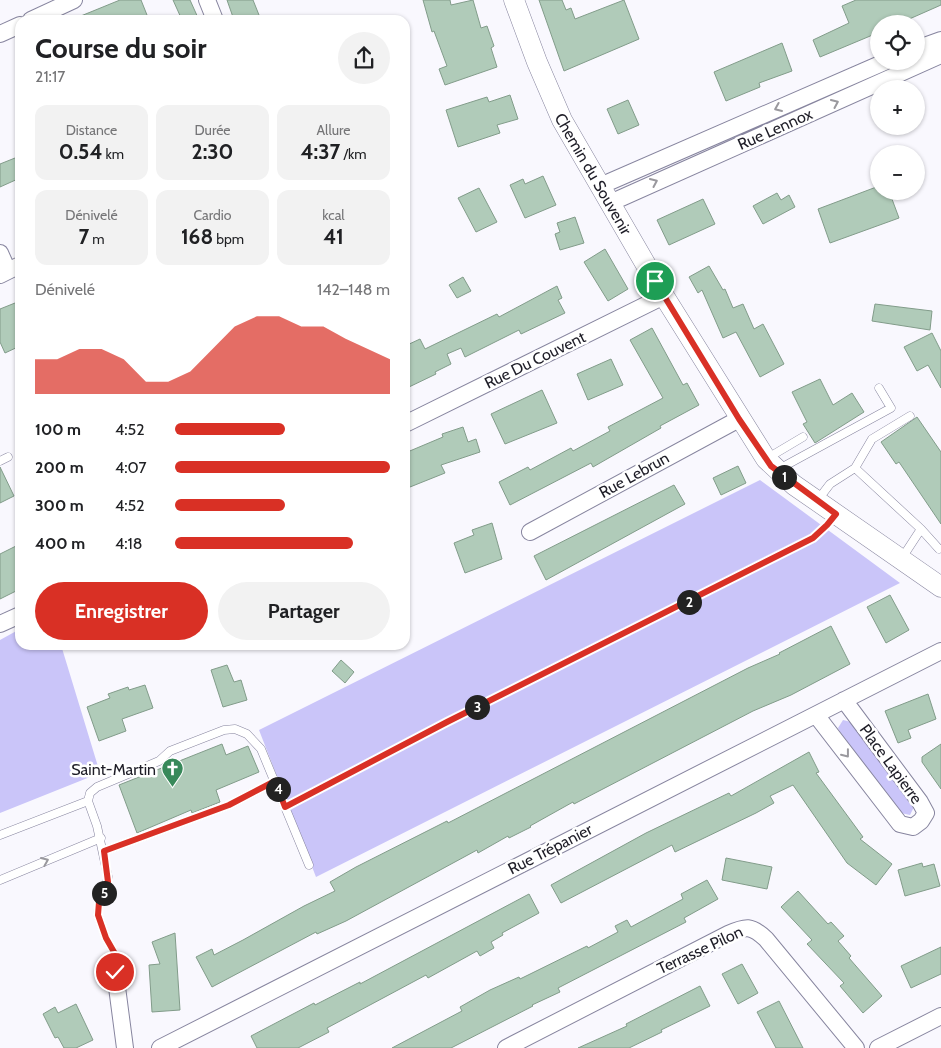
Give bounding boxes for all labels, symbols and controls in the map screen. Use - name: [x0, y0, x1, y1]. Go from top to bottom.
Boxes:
- map controls: [870, 15, 925, 200]
- button: locate: [870, 15, 925, 70]
- text: Course du soir: [35, 31, 207, 65]
- button: share: [338, 32, 390, 84]
- text: 21:17: [35, 67, 65, 86]
- button: +: [870, 80, 925, 135]
- one-way arrow: [830, 99, 839, 110]
- one-way arrow: [774, 102, 783, 113]
- street label: Rue Lennox: [735, 104, 816, 154]
- street label: Chemin du Souvenir: [550, 110, 636, 239]
- text: Distance: [66, 121, 117, 139]
- text: Durée: [194, 121, 231, 139]
- text: Allure: [317, 121, 350, 139]
- text: 0.54: [59, 139, 102, 164]
- text: 2:30: [192, 139, 233, 164]
- text: 4:37: [301, 139, 340, 164]
- text: km: [102, 145, 124, 163]
- text: /km: [340, 145, 366, 163]
- button: −: [870, 145, 925, 200]
- one-way arrow: [649, 178, 658, 189]
- text: Dénivelé: [65, 206, 118, 224]
- text: Cardio: [193, 206, 232, 224]
- text: kcal: [322, 206, 345, 224]
- text: 7: [78, 224, 89, 249]
- text: 168: [181, 224, 213, 249]
- text: 41: [323, 224, 344, 249]
- text: m: [89, 230, 105, 248]
- text: bpm: [213, 230, 244, 248]
- pin: [634, 260, 676, 302]
- icon: arrive: [641, 267, 669, 295]
- text: Dénivelé: [35, 280, 95, 299]
- text: 142–148 m: [317, 280, 390, 299]
- street label: Rue Du Couvent: [481, 327, 589, 393]
- text: 100 m: [35, 420, 81, 439]
- text: 4:52: [115, 420, 145, 439]
- street label: Rue Lebrun: [596, 448, 672, 502]
- text: 200 m: [35, 458, 84, 477]
- text: 4:07: [115, 458, 147, 477]
- pin: 1: [772, 464, 796, 490]
- text: 1: [782, 468, 787, 486]
- text: 300 m: [35, 496, 84, 515]
- text: 4:52: [115, 496, 145, 515]
- text: 400 m: [35, 534, 85, 553]
- text: 4:18: [115, 534, 143, 553]
- button: Enregistrer: [35, 582, 208, 640]
- button: Partager: [218, 582, 390, 640]
- pin: 2: [676, 590, 702, 614]
- text: 2: [686, 593, 693, 611]
- pin: 3: [464, 694, 490, 720]
- text: 3: [474, 698, 481, 716]
- street label: Place Lapierre: [856, 720, 926, 808]
- one-way arrow: [840, 748, 849, 757]
- church icon: Saint-Martin: [160, 757, 184, 788]
- place label: Saint-Martin: [71, 760, 156, 779]
- pin: 4: [266, 776, 290, 802]
- text: 4: [274, 780, 283, 798]
- street label: Rue Trépanier: [505, 819, 596, 878]
- one-way arrow: [40, 857, 49, 868]
- pin: 5: [92, 880, 116, 906]
- text: 5: [101, 884, 108, 902]
- street label: Terrasse Pilon: [654, 922, 746, 978]
- pin: [94, 951, 136, 993]
- icon: check: [101, 958, 129, 986]

